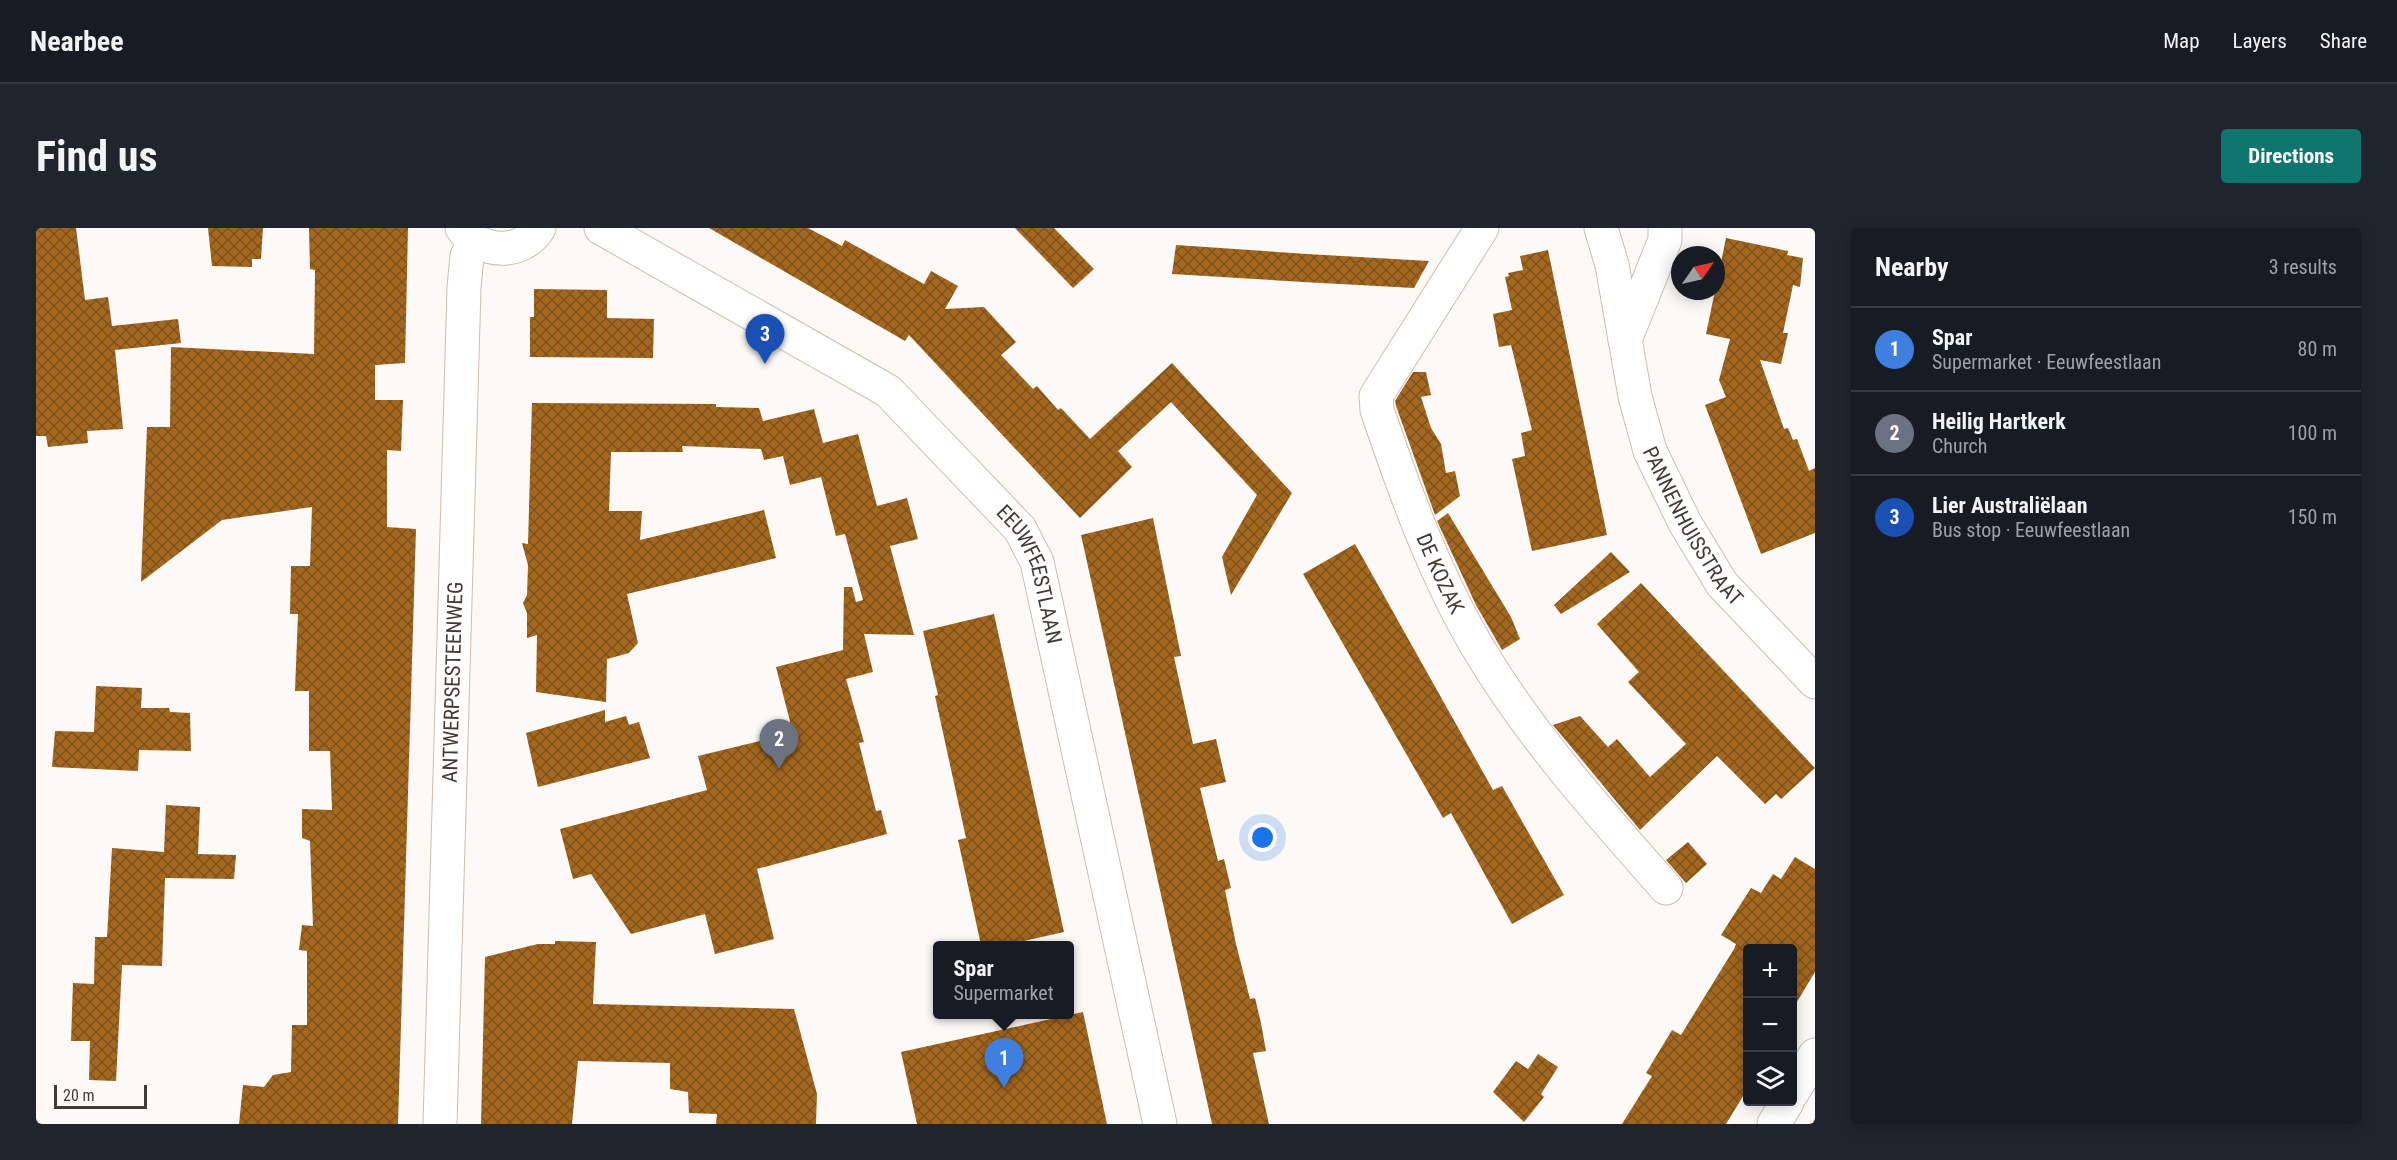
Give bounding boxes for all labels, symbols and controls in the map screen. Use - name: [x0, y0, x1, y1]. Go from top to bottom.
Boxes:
- text: Nearbee: [30, 25, 124, 58]
- text: Map: [2163, 29, 2200, 53]
- text: Layers: [2233, 29, 2287, 53]
- text: Share: [2320, 29, 2367, 53]
- button: Directions: [2221, 129, 2361, 183]
- text: Find us: [36, 132, 157, 181]
- north arrow: [1671, 246, 1725, 300]
- text: Nearby: [1875, 252, 1949, 282]
- text: 3 results: [2269, 255, 2337, 279]
- pin: 3: [746, 314, 784, 364]
- text: Spar: [1932, 325, 1972, 350]
- text: 1: [1889, 337, 1900, 361]
- text: 80 m: [2298, 337, 2337, 361]
- text: Supermarket · Eeuwfeestlaan: [1932, 350, 2161, 374]
- text: Heilig Hartkerk: [1932, 409, 2066, 434]
- text: 2: [1889, 421, 1900, 445]
- text: 100 m: [2288, 421, 2337, 445]
- text: Church: [1932, 434, 1987, 458]
- street label: PANNENHUISSTRAAT: [1638, 443, 1748, 610]
- text: Lier Australiëlaan: [1932, 493, 2088, 518]
- street label: EEUWFEESTLAAN: [992, 500, 1067, 646]
- text: 3: [1889, 505, 1900, 529]
- text: 150 m: [2288, 505, 2337, 529]
- text: Bus stop · Eeuwfeestlaan: [1932, 518, 2130, 542]
- street label: DE KOZAK: [1412, 530, 1469, 618]
- street label: ANTWERPSESTEENWEG: [438, 581, 468, 783]
- pin: 2: [760, 720, 798, 769]
- your location: [1248, 823, 1277, 852]
- popup: [933, 941, 1074, 1019]
- map controls: [1743, 944, 1797, 1106]
- button: +: [1743, 944, 1797, 998]
- text: Spar: [953, 956, 994, 981]
- text: Supermarket: [953, 981, 1054, 1005]
- button: −: [1743, 998, 1797, 1052]
- pin: 1: [984, 1038, 1024, 1088]
- button: layers: [1743, 1052, 1797, 1106]
- scale bar: [54, 1082, 147, 1110]
- text: 20 m: [63, 1086, 95, 1105]

